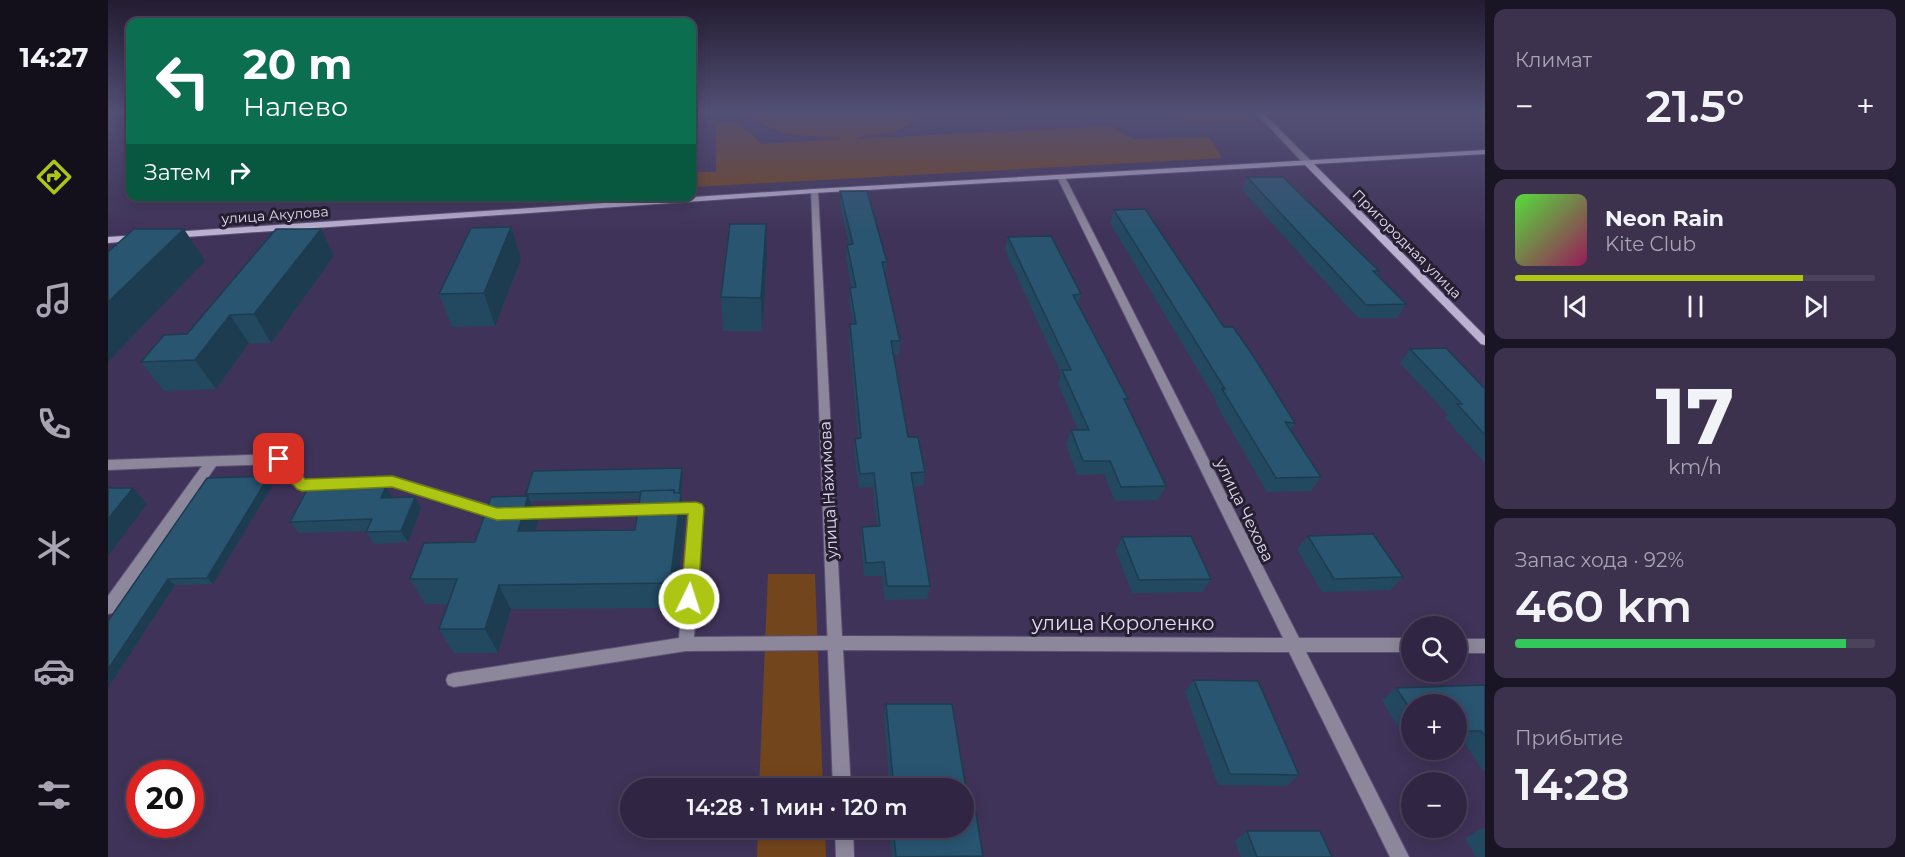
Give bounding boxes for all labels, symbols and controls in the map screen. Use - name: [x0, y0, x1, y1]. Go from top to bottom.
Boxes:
- text: 20 m: [243, 38, 352, 90]
- text: 14:27: [19, 41, 89, 74]
- icon: left: [144, 42, 222, 120]
- text: Климат: [1515, 48, 1592, 72]
- text: 21.5°: [1645, 78, 1745, 133]
- text: −: [1515, 86, 1534, 126]
- text: +: [1856, 86, 1875, 126]
- text: Налево: [243, 90, 348, 123]
- icon: directions: [33, 156, 75, 198]
- icon: right: [223, 156, 256, 189]
- text: Затем: [144, 159, 211, 186]
- street label: Пригородная улица: [1349, 186, 1465, 302]
- street label: улица Акулова: [220, 202, 329, 228]
- text: Neon Rain: [1605, 205, 1724, 232]
- text: Kite Club: [1605, 232, 1696, 256]
- icon: music: [33, 279, 75, 321]
- icon: previous: [1559, 290, 1592, 323]
- icon: pause: [1679, 290, 1712, 323]
- icon: next: [1799, 290, 1832, 323]
- text: 17: [1656, 368, 1734, 464]
- icon: phone: [33, 403, 75, 445]
- street label: улица Нахимова: [815, 421, 842, 560]
- pin: [253, 433, 304, 484]
- icon: arrive: [262, 442, 295, 475]
- street label: улица Чехова: [1211, 455, 1278, 565]
- text: km/h: [1668, 455, 1722, 479]
- icon: climate: [33, 527, 75, 569]
- text: Запас хода · 92%: [1515, 548, 1684, 572]
- position arrow: [657, 567, 721, 631]
- text: 460 km: [1515, 578, 1692, 633]
- street label: улица Короленко: [1031, 611, 1214, 635]
- map controls: [1401, 616, 1467, 838]
- button: search: [1401, 616, 1467, 682]
- icon: car: [33, 650, 75, 692]
- button: +: [1401, 694, 1467, 760]
- text: Прибытие: [1515, 726, 1623, 750]
- text: 14:28: [1515, 756, 1630, 811]
- speed limit sign: 20: [126, 760, 204, 838]
- button: −: [1401, 772, 1467, 838]
- icon: filters: [33, 774, 75, 816]
- text: 14:28 · 1 мин · 120 m: [687, 794, 907, 821]

